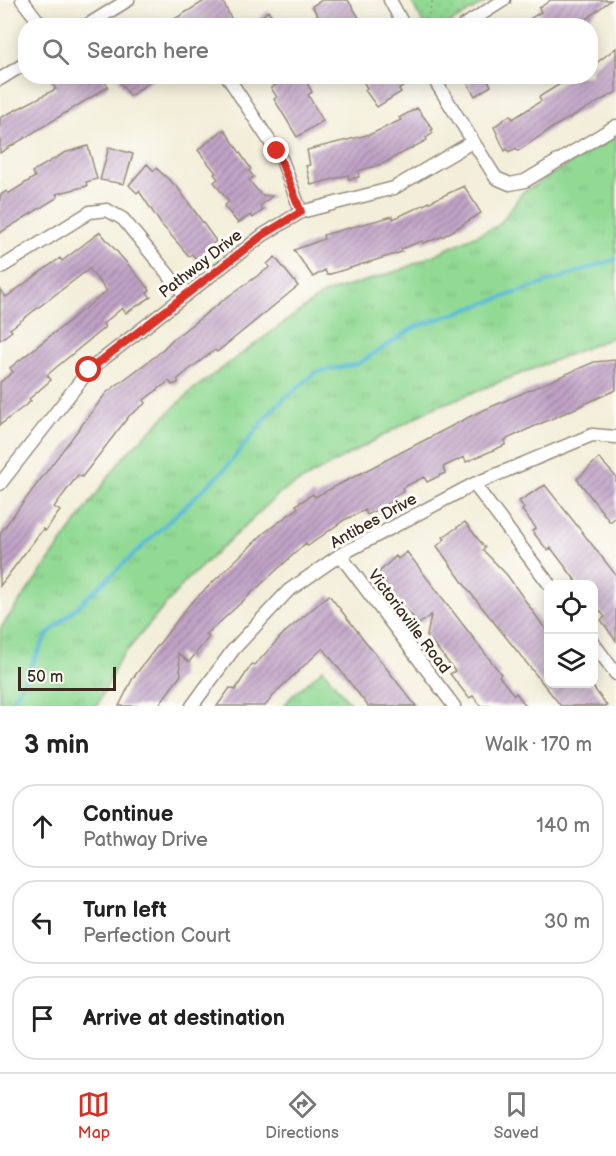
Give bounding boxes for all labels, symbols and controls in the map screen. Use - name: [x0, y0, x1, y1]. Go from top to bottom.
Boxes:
- search box: [18, 18, 598, 84]
- icon: search: [39, 35, 72, 68]
- text: Search here: [87, 38, 209, 65]
- route end: [263, 137, 289, 163]
- street label: Pathway Drive: [156, 226, 247, 302]
- route start: [75, 356, 101, 382]
- street label: Antibes Drive: [327, 490, 421, 553]
- street label: Victoriaville Road: [364, 566, 454, 678]
- map controls: [544, 580, 598, 688]
- button: locate: [544, 580, 598, 634]
- button: layers: [544, 634, 598, 688]
- scale bar: [18, 664, 116, 692]
- text: 50 m: [27, 668, 63, 687]
- text: 3 min: [24, 730, 89, 761]
- text: Walk · 170 m: [485, 733, 592, 757]
- text: Continue: [83, 801, 173, 828]
- icon: ahead: [26, 810, 59, 843]
- text: 140 m: [536, 814, 590, 838]
- text: Pathway Drive: [83, 828, 208, 852]
- text: Turn left: [83, 897, 167, 924]
- icon: left: [26, 906, 59, 939]
- text: 30 m: [544, 910, 590, 934]
- text: Perfection Court: [83, 924, 231, 948]
- icon: arrive: [26, 1002, 59, 1035]
- text: Arrive at destination: [83, 1005, 285, 1032]
- tab: Map: [77, 1088, 110, 1143]
- tab: Directions: [265, 1088, 339, 1143]
- tab: Saved: [494, 1088, 539, 1143]

